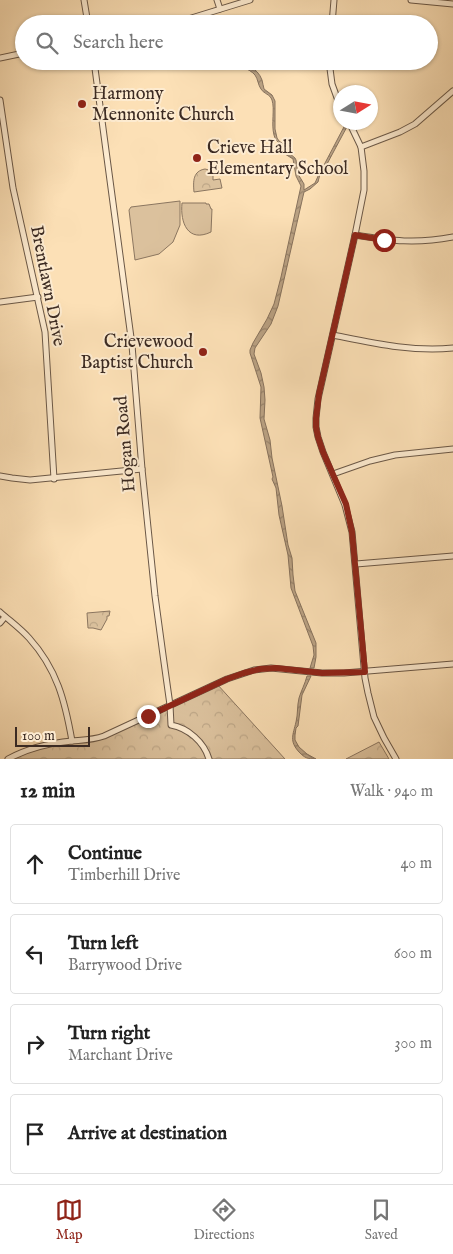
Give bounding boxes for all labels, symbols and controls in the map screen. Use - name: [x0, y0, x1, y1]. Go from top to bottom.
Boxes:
- search box: [15, 15, 438, 70]
- icon: search: [33, 29, 61, 57]
- text: Search here: [73, 31, 164, 55]
- place label: Harmony Mennonite Church: [92, 83, 235, 127]
- north arrow: [333, 85, 378, 130]
- marker: Harmony Mennonite Church: [76, 98, 88, 110]
- place label: Crieve Hall Elementary School: [207, 137, 348, 181]
- marker: Crieve Hall Elementary School: [191, 152, 203, 164]
- street label: Brentlawn Drive: [24, 224, 70, 348]
- route start: [373, 229, 396, 252]
- place label: Crievewood Baptist Church: [81, 331, 193, 375]
- marker: Crievewood Baptist Church: [197, 346, 209, 358]
- street label: Hogan Road: [110, 394, 142, 493]
- route end: [137, 705, 160, 728]
- scale bar: [15, 724, 90, 747]
- text: 100 m: [22, 727, 55, 745]
- text: 12 min: [20, 778, 75, 805]
- text: Walk · 940 m: [350, 782, 433, 802]
- text: Continue: [68, 842, 142, 866]
- icon: ahead: [21, 850, 49, 878]
- text: 40 m: [400, 854, 432, 874]
- text: Timberhill Drive: [68, 866, 180, 886]
- text: Turn left: [68, 932, 139, 956]
- icon: left: [21, 940, 49, 968]
- text: 600 m: [394, 944, 432, 964]
- text: Barrywood Drive: [68, 956, 182, 976]
- text: Turn right: [68, 1022, 150, 1046]
- icon: right: [21, 1030, 49, 1058]
- text: 300 m: [394, 1034, 432, 1054]
- text: Marchant Drive: [68, 1046, 173, 1066]
- icon: arrive: [21, 1120, 49, 1148]
- text: Arrive at destination: [68, 1122, 227, 1146]
- tab: Map: [55, 1196, 83, 1244]
- tab: Directions: [193, 1196, 254, 1244]
- tab: Saved: [365, 1196, 398, 1244]

